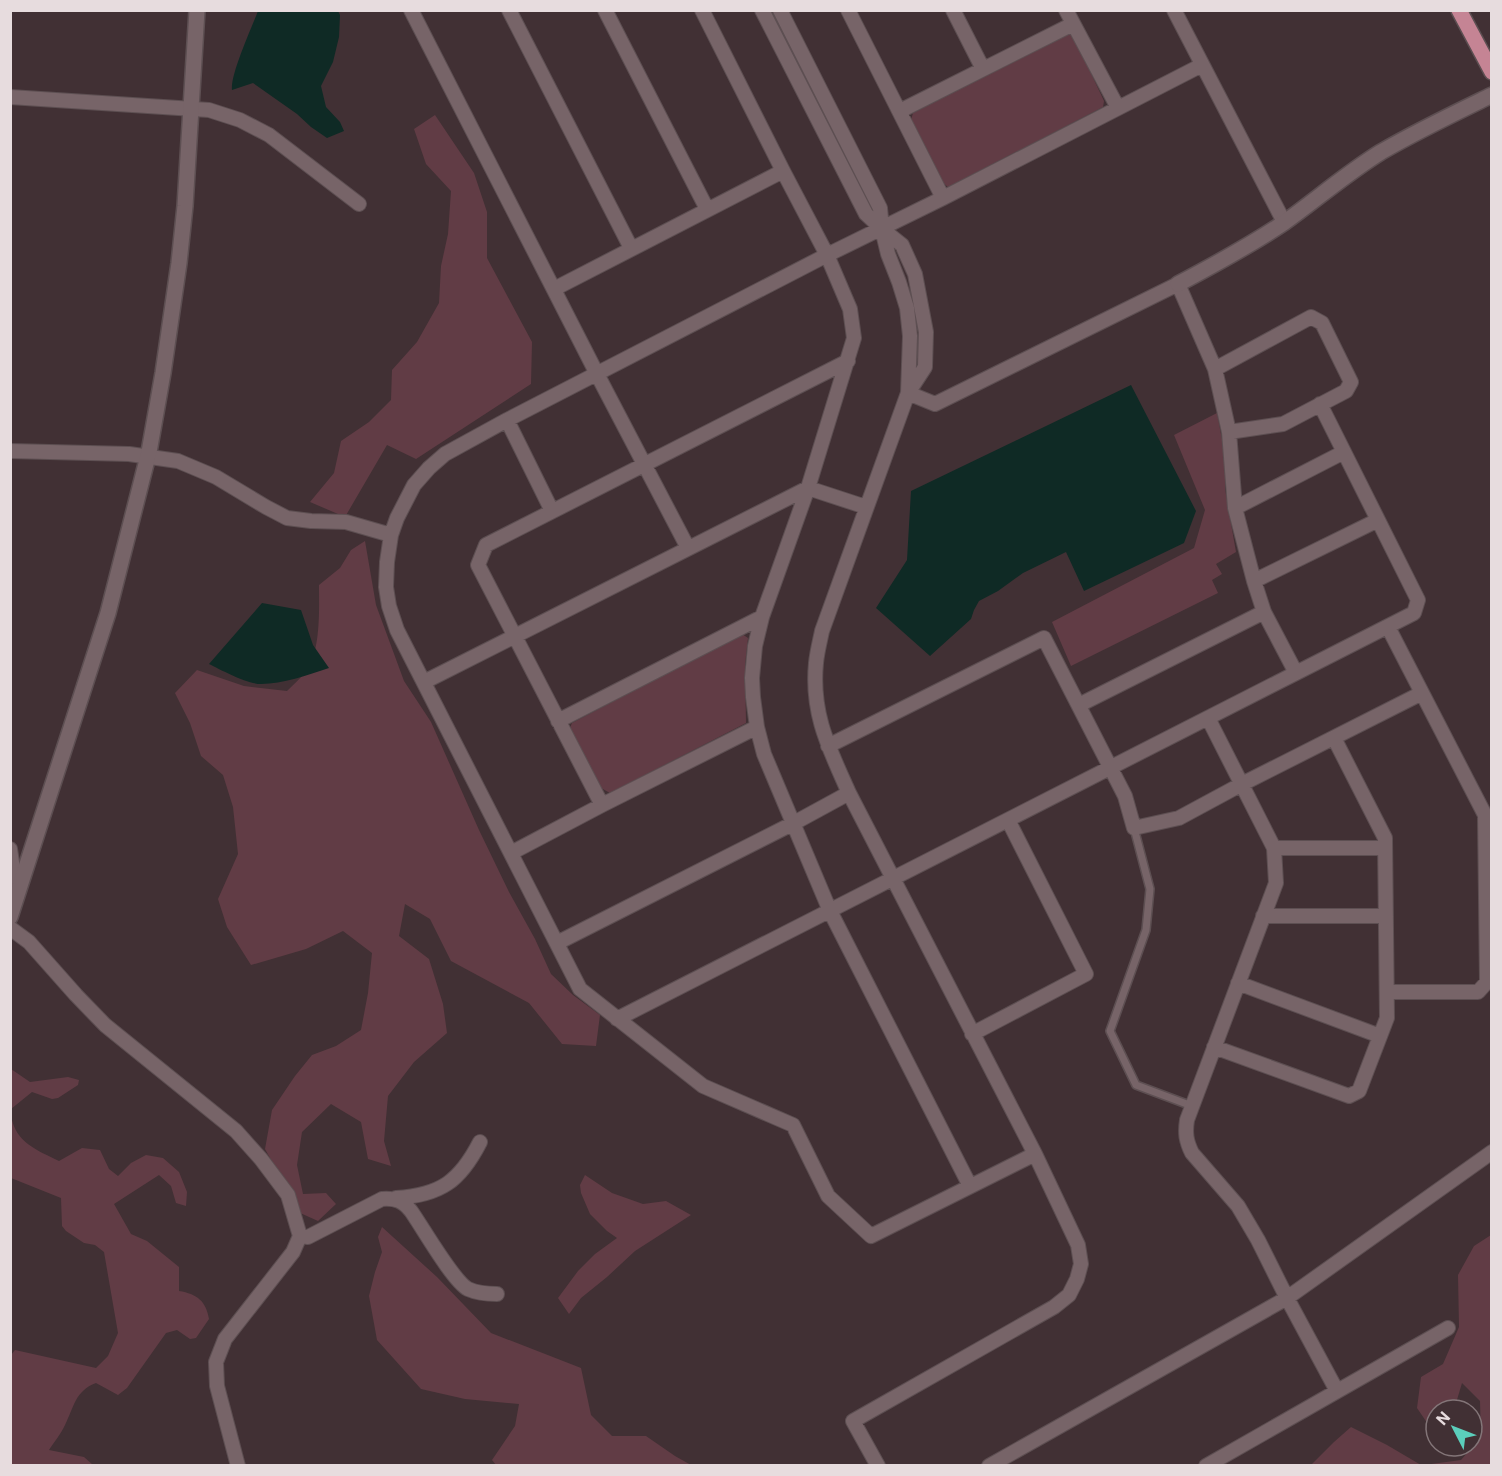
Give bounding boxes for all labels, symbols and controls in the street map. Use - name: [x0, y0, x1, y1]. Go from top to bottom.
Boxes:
- north arrow: [1424, 1398, 1484, 1458]
- text: N: [1432, 1408, 1454, 1429]

